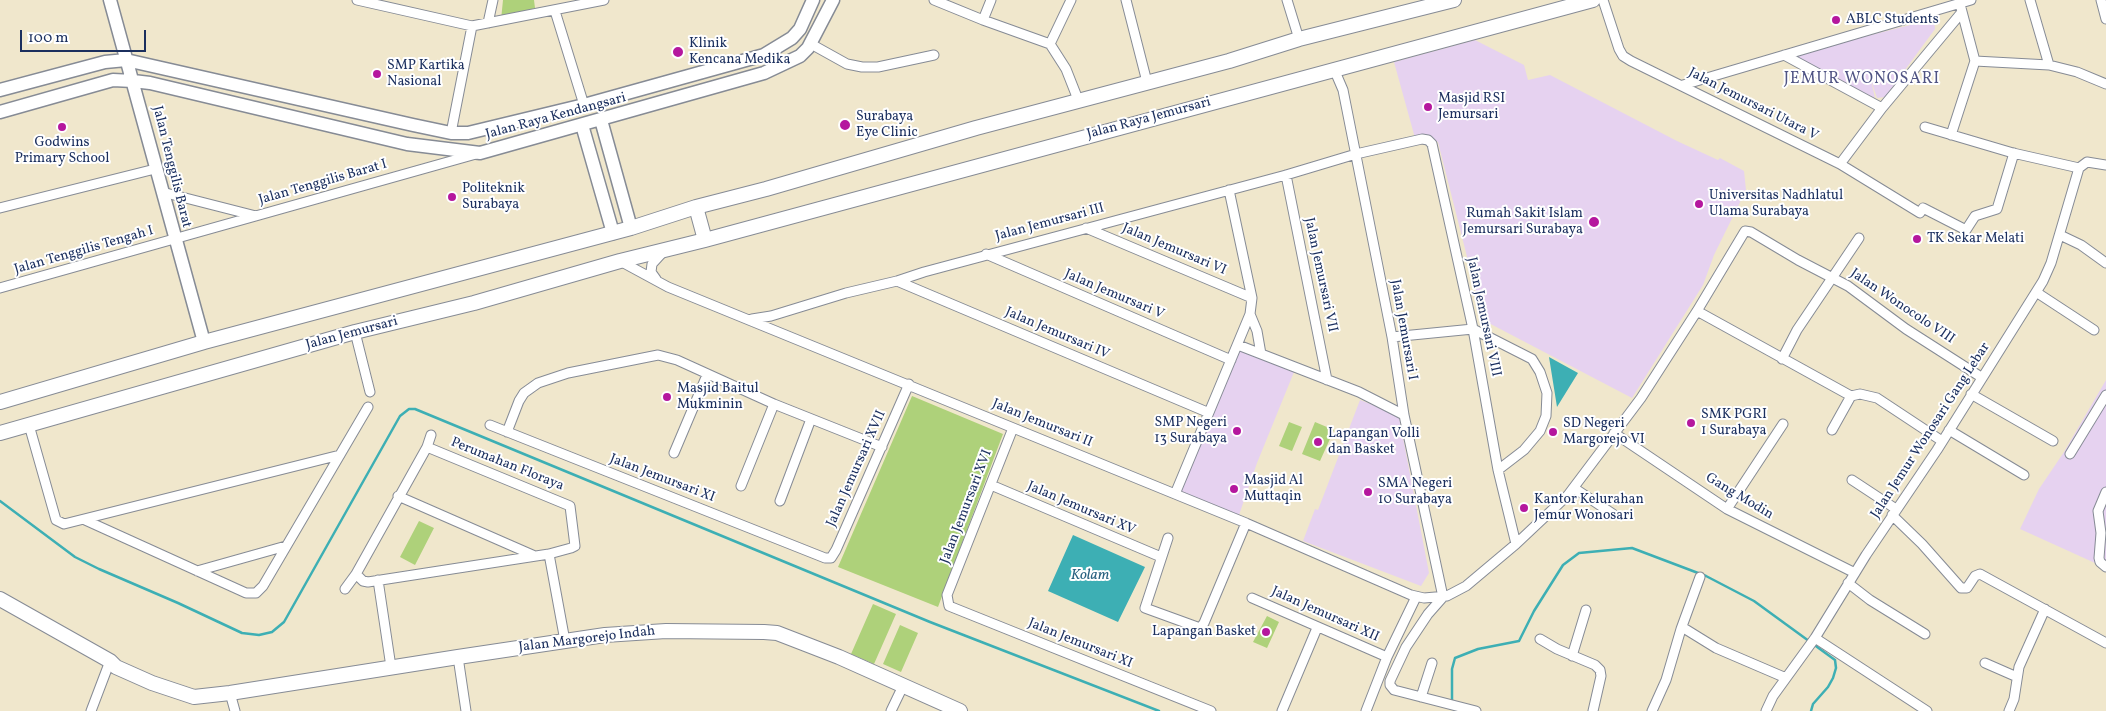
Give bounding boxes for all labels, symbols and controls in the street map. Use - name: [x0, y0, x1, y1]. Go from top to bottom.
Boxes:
- place label: ABLC Students: [1846, 12, 1939, 28]
- marker: ABLC Students: [1830, 14, 1842, 26]
- scale bar: [22, 20, 149, 52]
- text: 100 m: [28, 28, 68, 49]
- place label: Klinik Kencana Medika: [689, 36, 790, 68]
- marker: Klinik Kencana Medika: [671, 45, 685, 59]
- place label: SMP Kartika Nasional: [387, 58, 465, 90]
- street label: Jalan Jemursari Utara V: [1685, 65, 1821, 145]
- marker: SMP Kartika Nasional: [371, 68, 383, 80]
- district label: JEMUR WONOSARI: [1782, 70, 1942, 90]
- street label: Jalan Raya Kendangsari: [484, 90, 628, 144]
- place label: Masjid RSI Jemursari: [1438, 91, 1505, 124]
- street label: Jalan Raya Jemursari: [1085, 94, 1213, 144]
- marker: Masjid RSI Jemursari: [1422, 101, 1434, 113]
- street label: Jalan Tenggilis Barat: [148, 104, 194, 230]
- place label: Surabaya Eye Clinic: [856, 109, 918, 142]
- marker: Surabaya Eye Clinic: [838, 118, 852, 132]
- marker: Godwins Primary School: [56, 121, 68, 133]
- place label: Godwins Primary School: [15, 135, 109, 168]
- street label: Jalan Tenggilis Barat I: [257, 157, 389, 209]
- place label: Politeknik Surabaya: [462, 181, 525, 213]
- place label: Universitas Nadhlatul Ulama Surabaya: [1709, 188, 1843, 220]
- marker: Politeknik Surabaya: [446, 191, 458, 203]
- marker: Universitas Nadhlatul Ulama Surabaya: [1693, 198, 1705, 210]
- street label: Jalan Jemursari III: [994, 200, 1106, 246]
- place label: Rumah Sakit Islam Jemursari Surabaya: [1463, 206, 1583, 238]
- marker: Rumah Sakit Islam Jemursari Surabaya: [1587, 215, 1601, 229]
- street label: Jalan Jemursari VII: [1300, 216, 1340, 334]
- street label: Jalan Jemursari VI: [1119, 220, 1229, 280]
- street label: Jalan Tenggilis Tengah I: [12, 223, 156, 279]
- place label: TK Sekar Melati: [1927, 231, 2024, 247]
- marker: TK Sekar Melati: [1911, 233, 1923, 245]
- street label: Jalan Jemursari VIII: [1462, 256, 1504, 378]
- street label: Jalan Jemursari V: [1062, 266, 1166, 324]
- street label: Jalan Wonocolo VIII: [1847, 266, 1957, 348]
- street label: Jalan Jemursari I: [1386, 278, 1420, 382]
- street label: Jalan Jemursari IV: [1002, 304, 1112, 364]
- street label: Jalan Jemursari: [304, 314, 400, 354]
- street label: Jalan Jemur Wonosari Gang Lebar: [1868, 340, 1994, 522]
- place label: Masjid Baitul Mukminin: [677, 381, 759, 414]
- marker: Masjid Baitul Mukminin: [661, 391, 673, 403]
- street label: Jalan Jemursari II: [989, 396, 1095, 452]
- place label: SMK PGRI 1 Surabaya: [1701, 407, 1767, 440]
- street label: Jalan Jemursari XVII: [824, 408, 890, 530]
- place label: SMP Negeri 13 Surabaya: [1154, 415, 1227, 448]
- place label: SD Negeri Margorejo VI: [1563, 416, 1645, 448]
- marker: SMK PGRI 1 Surabaya: [1685, 417, 1697, 429]
- marker: SMP Negeri 13 Surabaya: [1231, 425, 1243, 437]
- place label: Lapangan Volli dan Basket: [1328, 426, 1420, 458]
- marker: SD Negeri Margorejo VI: [1547, 426, 1559, 438]
- street label: Perumahan Floraya: [448, 435, 566, 495]
- marker: Lapangan Volli dan Basket: [1312, 436, 1324, 448]
- street label: Jalan Jemursari XVI: [937, 447, 997, 567]
- street label: Jalan Jemursari XI: [607, 451, 717, 507]
- street label: Gang Modin: [1702, 470, 1776, 524]
- place label: Masjid Al Muttaqin: [1244, 473, 1303, 506]
- place label: SMA Negeri 10 Surabaya: [1378, 476, 1452, 508]
- street label: Jalan Jemursari XV: [1024, 479, 1138, 539]
- marker: Masjid Al Muttaqin: [1228, 483, 1240, 495]
- marker: SMA Negeri 10 Surabaya: [1362, 486, 1374, 498]
- place label: Kantor Kelurahan Jemur Wonosari: [1534, 492, 1644, 524]
- marker: Kantor Kelurahan Jemur Wonosari: [1518, 502, 1530, 514]
- water label: Kolam: [1071, 567, 1109, 585]
- street label: Jalan Jemursari XII: [1268, 584, 1382, 646]
- street label: Jalan Jemursari XI: [1025, 615, 1135, 673]
- street label: Jalan Margorejo Indah: [518, 623, 656, 657]
- place label: Lapangan Basket: [1152, 624, 1256, 640]
- marker: Lapangan Basket: [1260, 626, 1272, 638]

